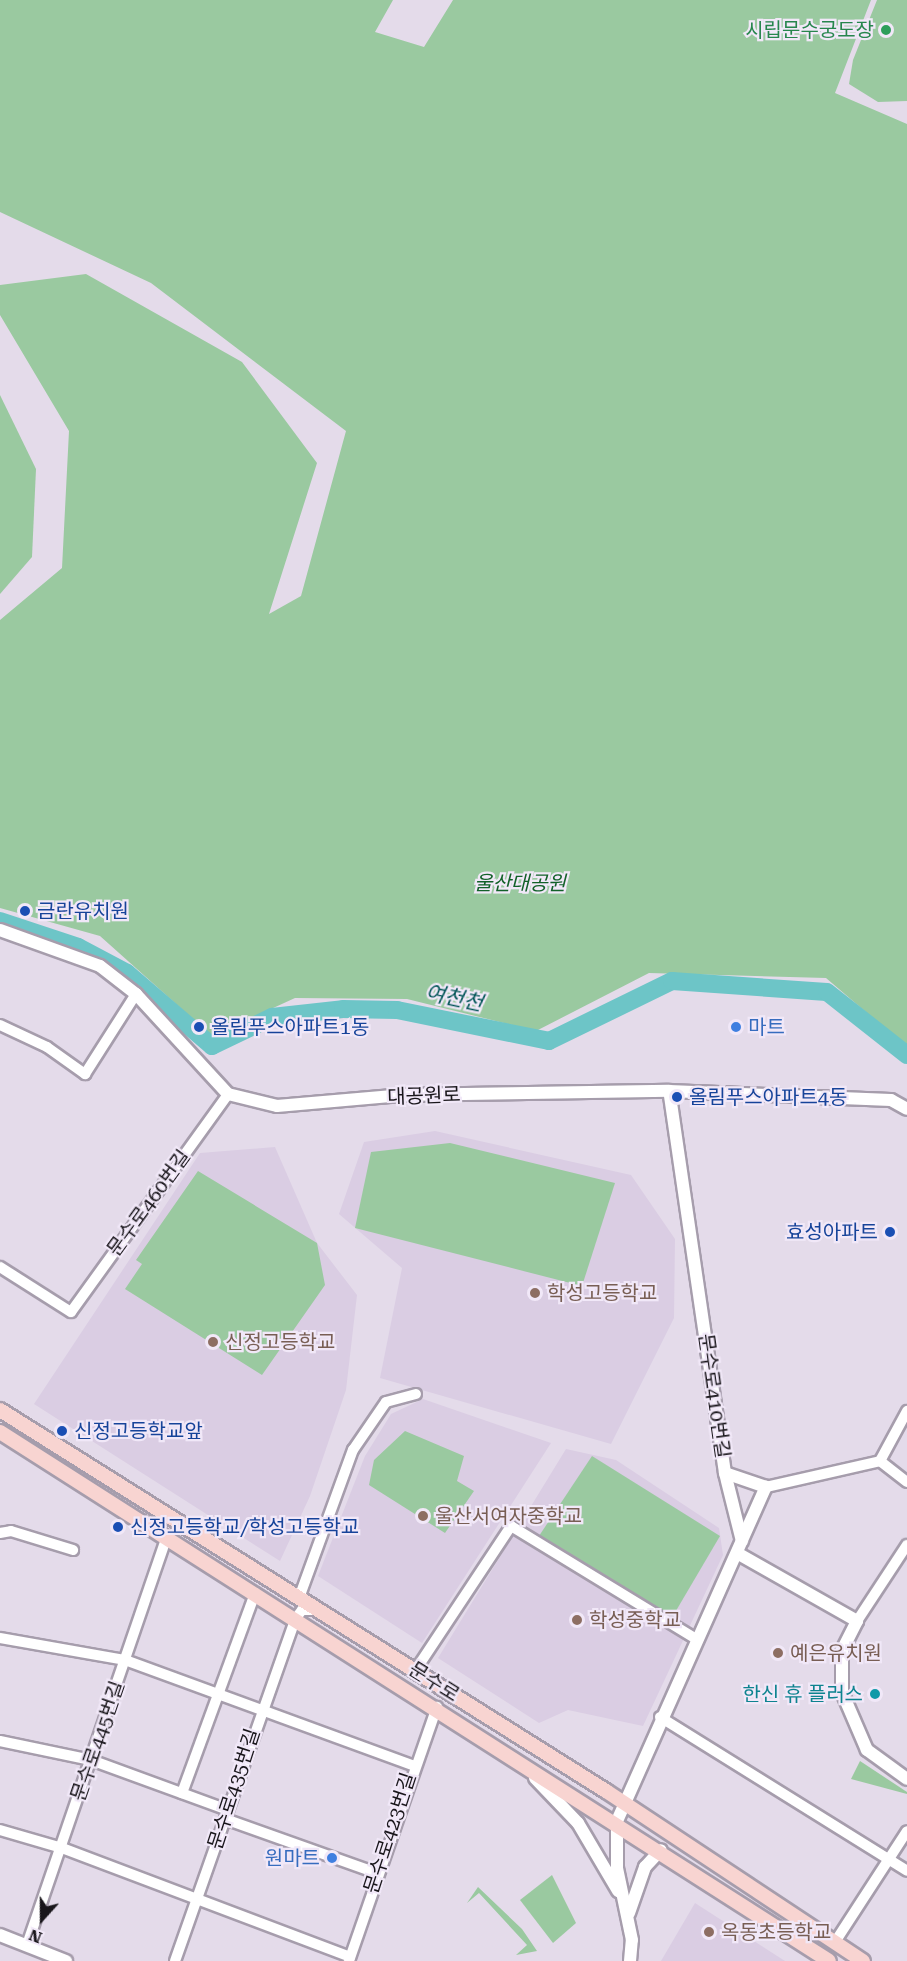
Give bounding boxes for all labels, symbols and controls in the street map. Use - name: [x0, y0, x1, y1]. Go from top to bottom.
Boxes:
- place label: 시립문수궁도장: [745, 18, 874, 42]
- marker: 시립문수궁도장: [879, 23, 893, 37]
- park label: 울산대공원: [474, 871, 566, 895]
- place label: 금란유치원: [37, 899, 129, 923]
- marker: 금란유치원: [18, 904, 32, 918]
- water label: 여천천: [423, 980, 485, 1016]
- place label: 올림푸스아파트1동: [211, 1015, 369, 1039]
- place label: 마트: [748, 1015, 785, 1039]
- marker: 올림푸스아파트1동: [192, 1020, 206, 1034]
- marker: 마트: [729, 1020, 743, 1034]
- street label: 대공원로: [387, 1083, 461, 1109]
- place label: 올림푸스아파트4동: [689, 1085, 847, 1109]
- marker: 올림푸스아파트4동: [670, 1090, 684, 1104]
- street label: 문수로460번길: [102, 1145, 196, 1261]
- place label: 효성아파트: [786, 1220, 878, 1244]
- marker: 효성아파트: [883, 1225, 897, 1239]
- place label: 학성고등학교: [547, 1281, 657, 1305]
- marker: 학성고등학교: [528, 1286, 542, 1300]
- place label: 신정고등학교: [225, 1330, 335, 1354]
- street label: 문수로410번길: [693, 1332, 735, 1460]
- marker: 신정고등학교: [206, 1335, 220, 1349]
- place label: 신정고등학교앞: [74, 1419, 203, 1443]
- marker: 신정고등학교앞: [55, 1424, 69, 1438]
- place label: 울산서여자중학교: [435, 1504, 582, 1528]
- marker: 울산서여자중학교: [416, 1509, 430, 1523]
- place label: 신정고등학교/학성고등학교: [130, 1515, 359, 1539]
- marker: 신정고등학교/학성고등학교: [111, 1520, 125, 1534]
- place label: 학성중학교: [589, 1608, 681, 1632]
- marker: 학성중학교: [570, 1613, 584, 1627]
- place label: 예은유치원: [790, 1641, 882, 1665]
- marker: 예은유치원: [771, 1646, 785, 1660]
- street label: 문수로: [404, 1657, 464, 1707]
- street label: 문수로445번길: [66, 1678, 130, 1804]
- place label: 한신 휴 플러스: [742, 1682, 863, 1706]
- marker: 한신 휴 플러스: [868, 1687, 882, 1701]
- street label: 문수로435번길: [203, 1726, 265, 1852]
- street label: 문수로423번길: [359, 1770, 421, 1896]
- place label: 원마트: [265, 1846, 320, 1870]
- marker: 원마트: [325, 1851, 339, 1865]
- north arrow: [12, 1889, 72, 1949]
- place label: 옥동초등학교: [721, 1920, 831, 1944]
- text: N: [26, 1925, 45, 1947]
- marker: 옥동초등학교: [702, 1925, 716, 1939]

